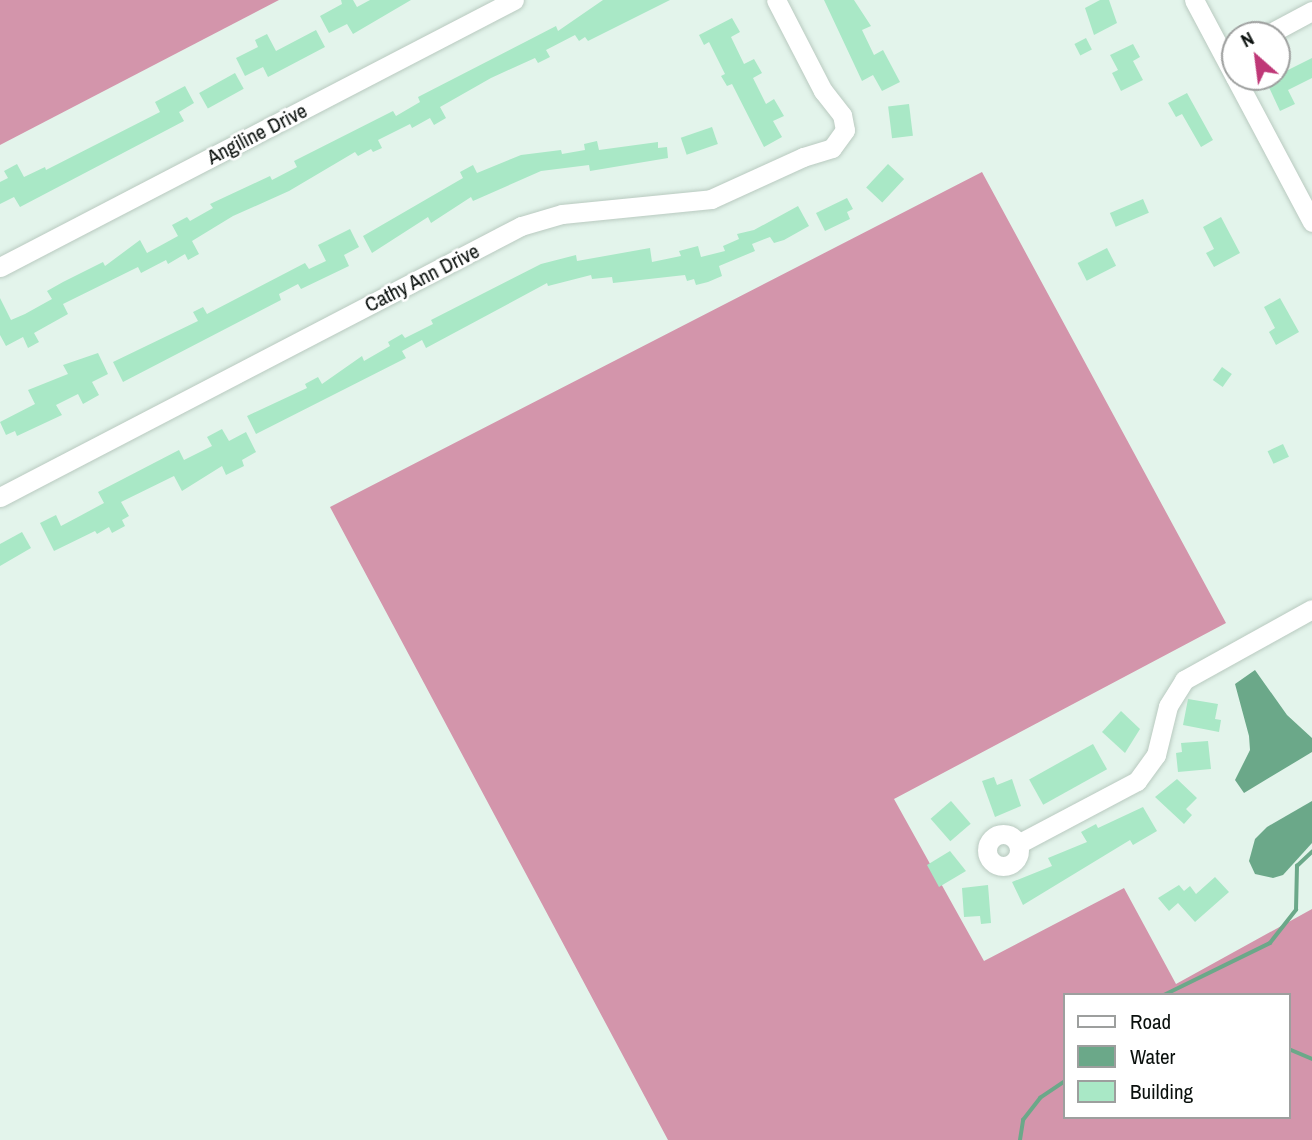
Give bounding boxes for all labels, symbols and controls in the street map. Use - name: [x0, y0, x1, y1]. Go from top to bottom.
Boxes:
- north arrow: [1221, 21, 1291, 91]
- text: N: [1236, 25, 1258, 53]
- street label: Angiline Drive: [203, 98, 311, 170]
- street label: Cathy Ann Drive: [360, 238, 484, 318]
- legend: [1064, 993, 1291, 1119]
- text: Road: [1130, 1007, 1171, 1036]
- text: Water: [1130, 1042, 1175, 1071]
- text: Building: [1130, 1077, 1193, 1106]

